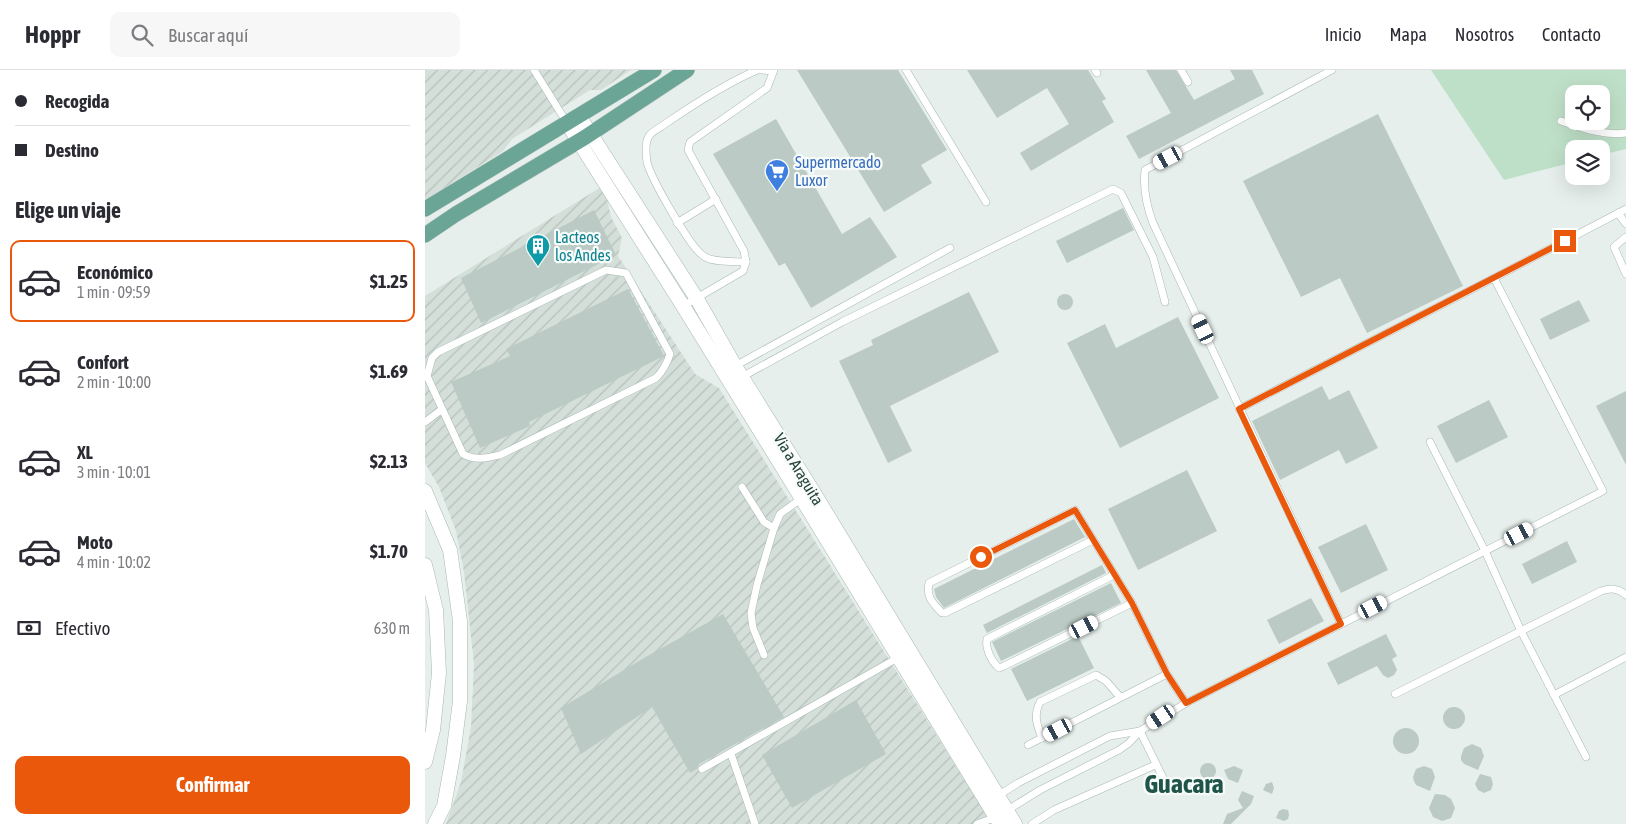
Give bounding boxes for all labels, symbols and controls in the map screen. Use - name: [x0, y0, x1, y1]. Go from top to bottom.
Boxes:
- search box: [110, 12, 460, 57]
- text: Hoppr: [25, 21, 80, 48]
- icon: search: [128, 21, 156, 49]
- text: Buscar aquí: [168, 24, 248, 46]
- text: Inicio: [1325, 24, 1361, 45]
- text: Mapa: [1389, 24, 1427, 45]
- text: Nosotros: [1455, 24, 1514, 45]
- text: Contacto: [1542, 24, 1601, 45]
- map controls: [1565, 85, 1610, 185]
- button: locate: [1565, 85, 1610, 130]
- text: Recogida: [45, 90, 109, 112]
- text: Destino: [45, 139, 99, 161]
- button: layers: [1565, 140, 1610, 185]
- car: [1151, 144, 1184, 172]
- place label: Supermercado Luxor: [795, 153, 881, 189]
- supermarket icon: Supermercado Luxor: [764, 158, 790, 192]
- text: Elige un viaje: [15, 197, 121, 223]
- place label: Lacteos los Andes: [555, 228, 611, 264]
- route end: [1554, 230, 1576, 252]
- building icon: Lacteos los Andes: [525, 233, 551, 267]
- icon: car: [17, 259, 62, 304]
- text: Económico: [77, 261, 153, 283]
- text: $1.25: [370, 270, 408, 292]
- text: 1 min · 09:59: [77, 283, 150, 301]
- car: [1189, 312, 1216, 346]
- icon: car: [17, 349, 62, 394]
- text: Confort: [77, 351, 129, 373]
- text: $1.69: [370, 360, 408, 382]
- text: 2 min · 10:00: [77, 373, 151, 391]
- street label: Via a Araguita: [770, 430, 828, 509]
- icon: car: [17, 439, 62, 484]
- text: XL: [77, 441, 93, 463]
- text: $2.13: [370, 450, 408, 472]
- text: 3 min · 10:01: [77, 463, 151, 481]
- car: [1502, 521, 1535, 547]
- icon: car: [17, 529, 62, 574]
- text: Moto: [77, 531, 113, 553]
- text: $1.70: [370, 540, 408, 562]
- route start: [970, 546, 992, 568]
- text: 4 min · 10:02: [77, 553, 151, 571]
- car: [1356, 594, 1389, 620]
- icon: cash: [15, 614, 43, 642]
- car: [1067, 614, 1100, 640]
- text: Efectivo: [55, 617, 110, 639]
- text: 630 m: [374, 619, 410, 637]
- car: [1144, 702, 1177, 732]
- car: [1041, 716, 1074, 744]
- button: Confirmar: [15, 756, 410, 814]
- district label: Guacara: [1144, 769, 1224, 799]

